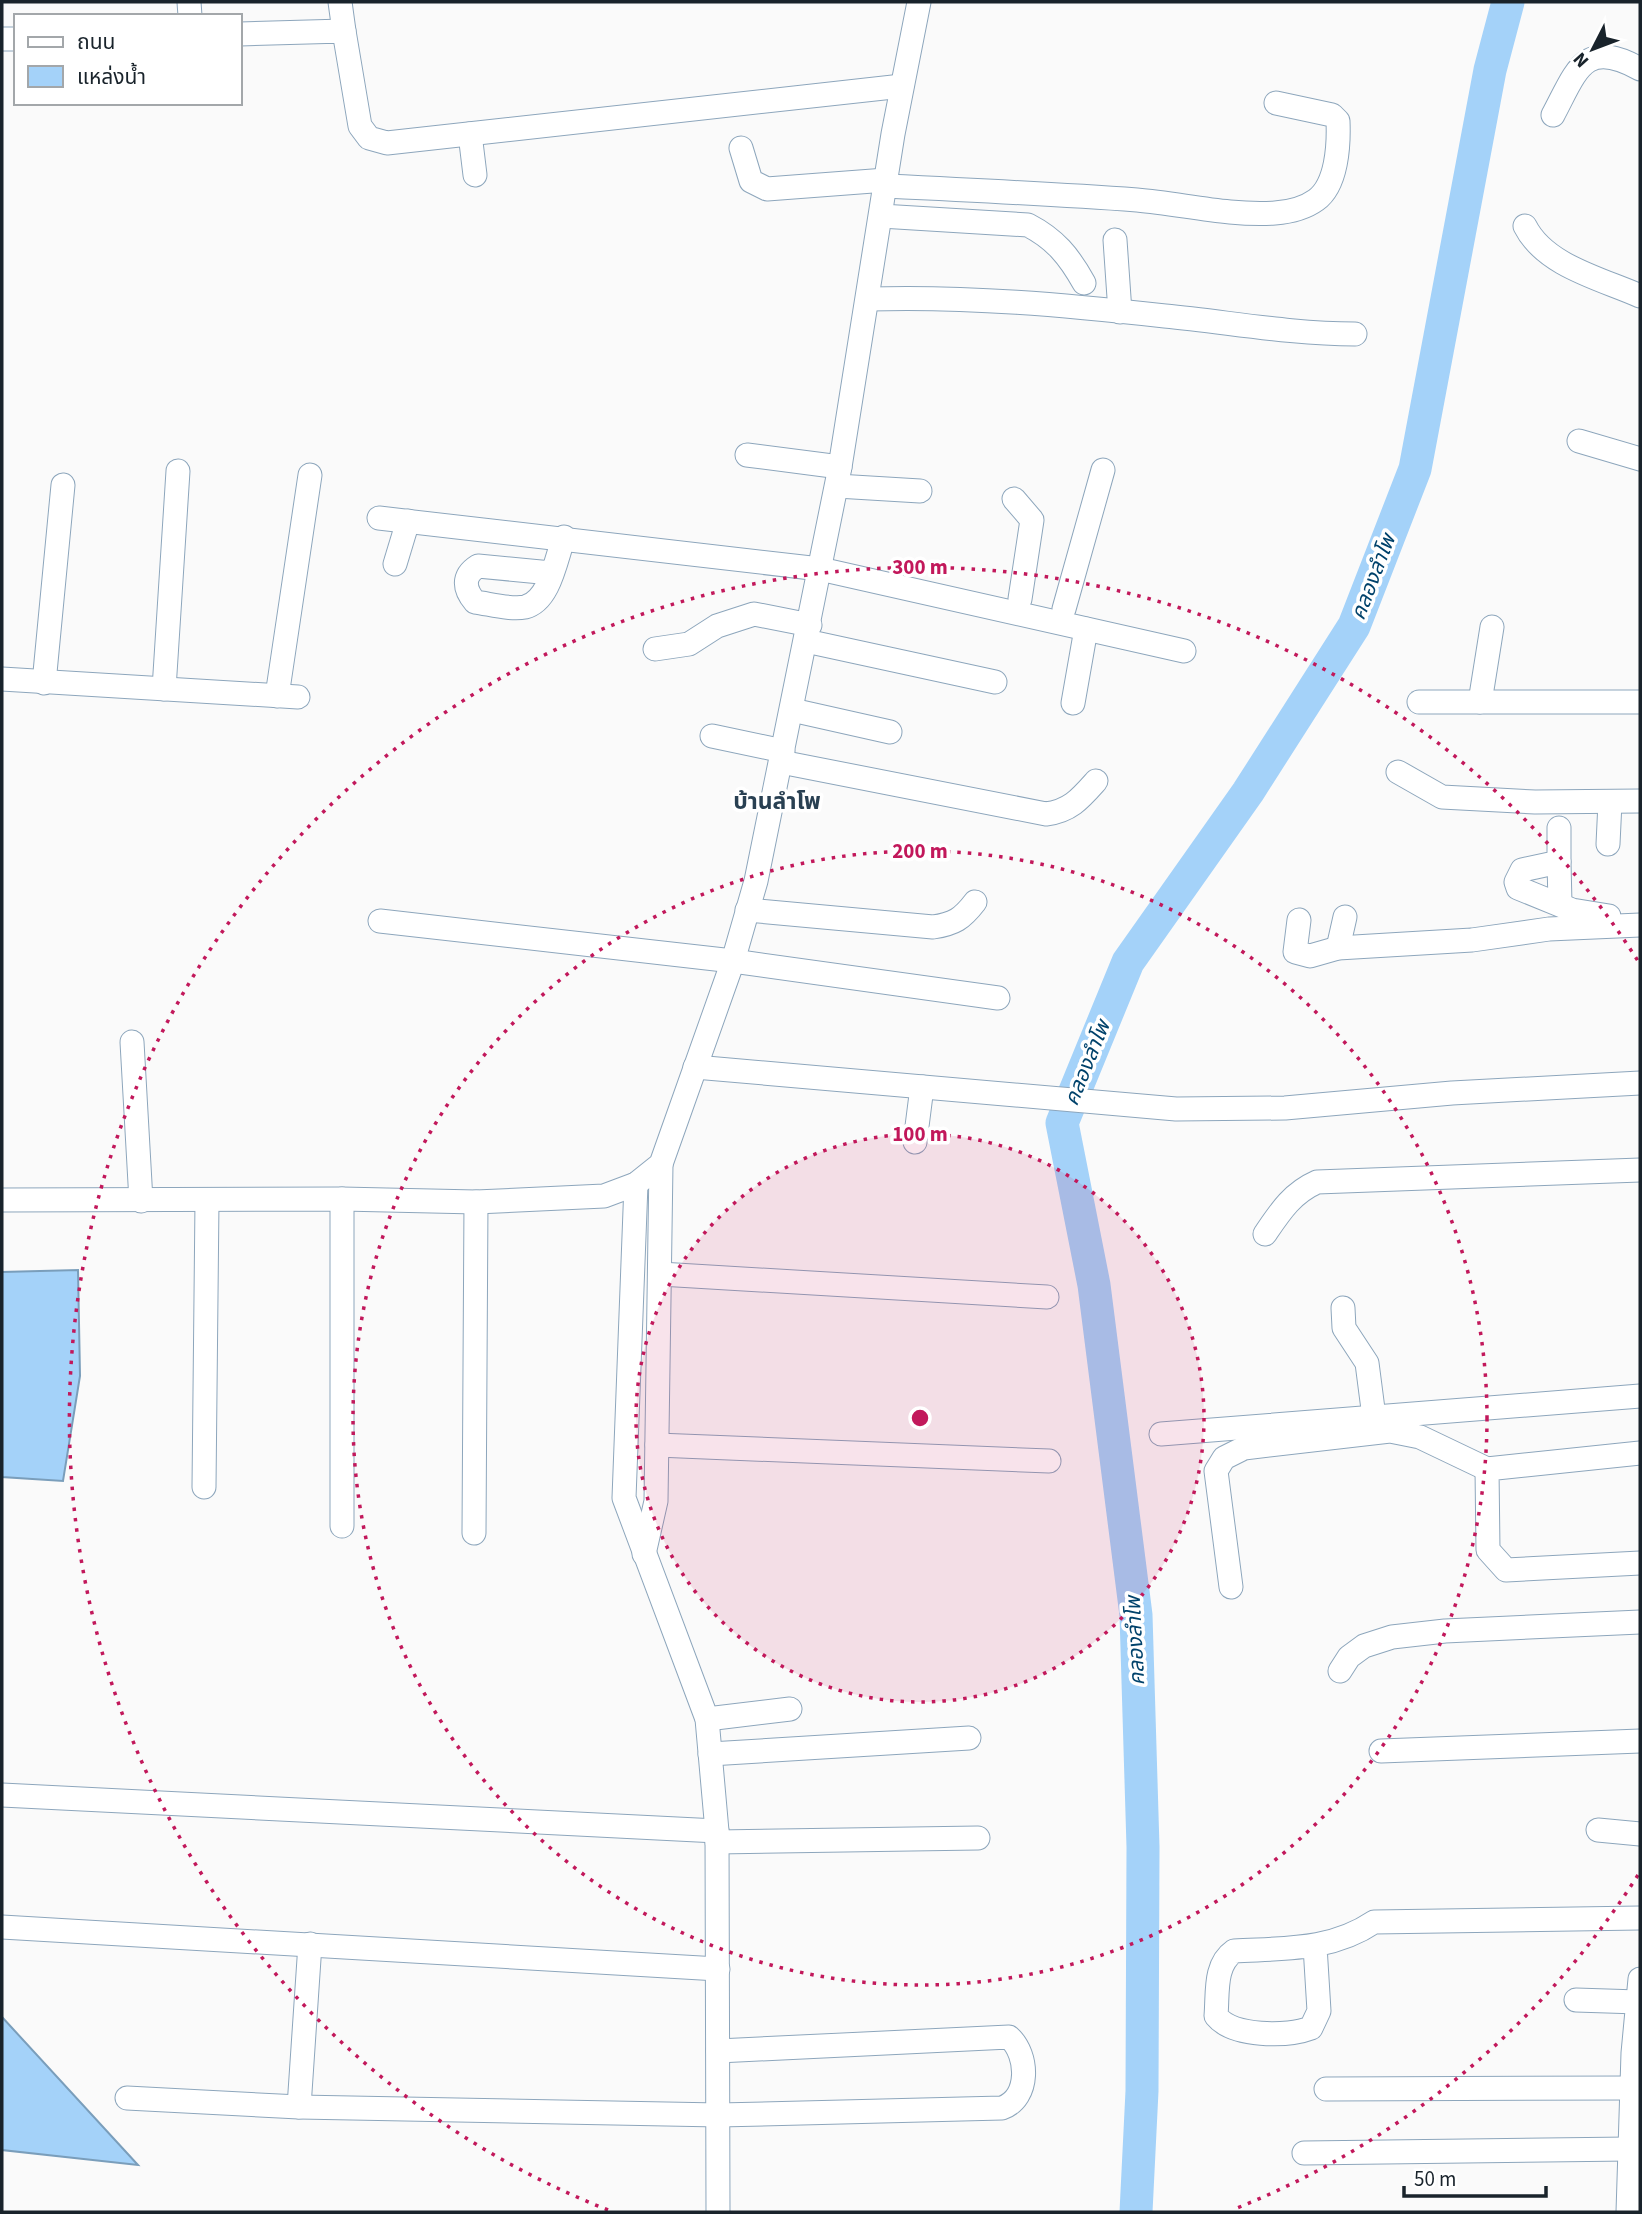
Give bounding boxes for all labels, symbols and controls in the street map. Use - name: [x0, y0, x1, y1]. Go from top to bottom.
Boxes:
- legend: [14, 14, 242, 105]
- north arrow: [1558, 14, 1628, 84]
- text: ถนน: [77, 27, 115, 57]
- text: N: [1567, 46, 1596, 73]
- text: แหล่งน้ำ: [77, 62, 146, 92]
- water label: คลองลำโพ: [1343, 528, 1404, 624]
- text: 300 m: [892, 552, 948, 582]
- district label: บ้านลำโพ: [733, 785, 821, 818]
- text: 200 m: [892, 836, 948, 866]
- water label: คลองลำโพ: [1056, 1014, 1119, 1110]
- text: 100 m: [892, 1119, 948, 1149]
- centre of rings: [908, 1406, 932, 1430]
- water label: คลองลำโพ: [1118, 1593, 1152, 1686]
- scale bar: [1404, 2154, 1546, 2198]
- text: 50 m: [1414, 2164, 1456, 2194]

